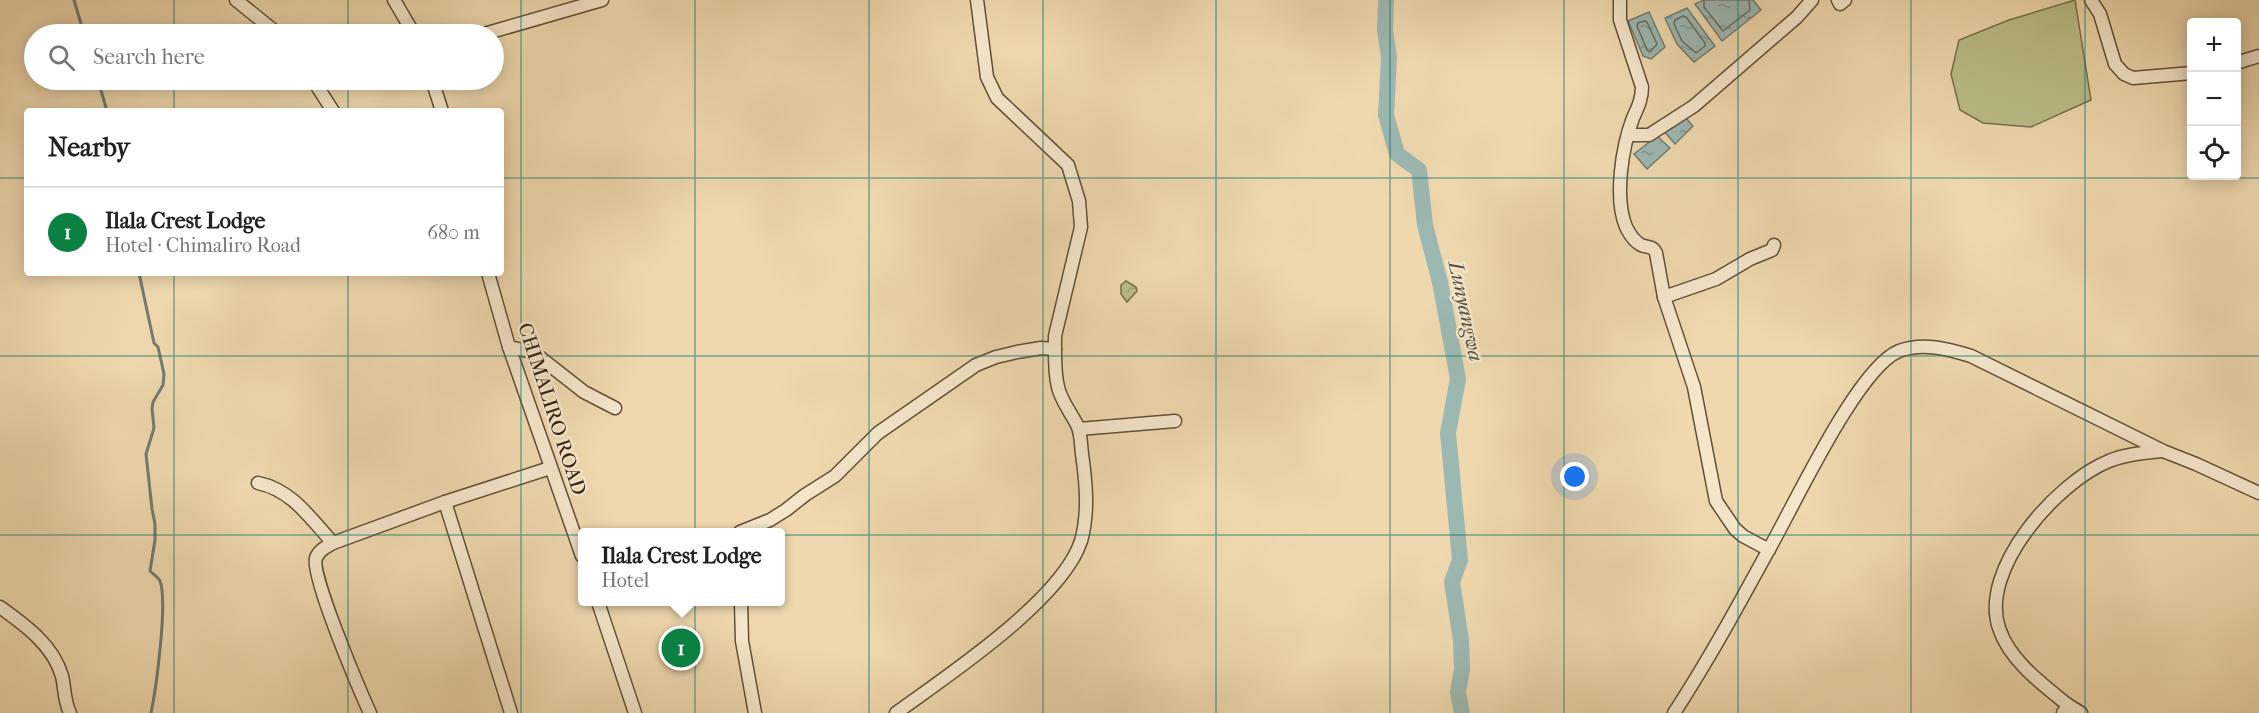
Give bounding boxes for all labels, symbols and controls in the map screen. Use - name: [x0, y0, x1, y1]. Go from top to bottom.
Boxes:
- map controls: [2187, 18, 2241, 180]
- button: +: [2187, 18, 2241, 72]
- search box: [24, 24, 504, 90]
- icon: search: [45, 41, 78, 74]
- text: Search here: [93, 44, 205, 70]
- button: −: [2187, 72, 2241, 126]
- button: locate: [2187, 126, 2241, 180]
- text: Nearby: [48, 132, 130, 163]
- text: Ilala Crest Lodge: [105, 208, 266, 234]
- text: 1: [64, 221, 71, 244]
- text: 680 m: [427, 221, 480, 244]
- text: Hotel · Chimaliro Road: [105, 234, 301, 257]
- water label: Lunyangwa: [1443, 257, 1488, 363]
- street label: CHIMALIRO ROAD: [513, 320, 591, 498]
- your location: [1560, 462, 1589, 491]
- popup: [578, 528, 785, 606]
- text: Ilala Crest Lodge: [601, 543, 762, 569]
- text: Hotel: [601, 569, 649, 592]
- pin: 1: [662, 626, 700, 670]

